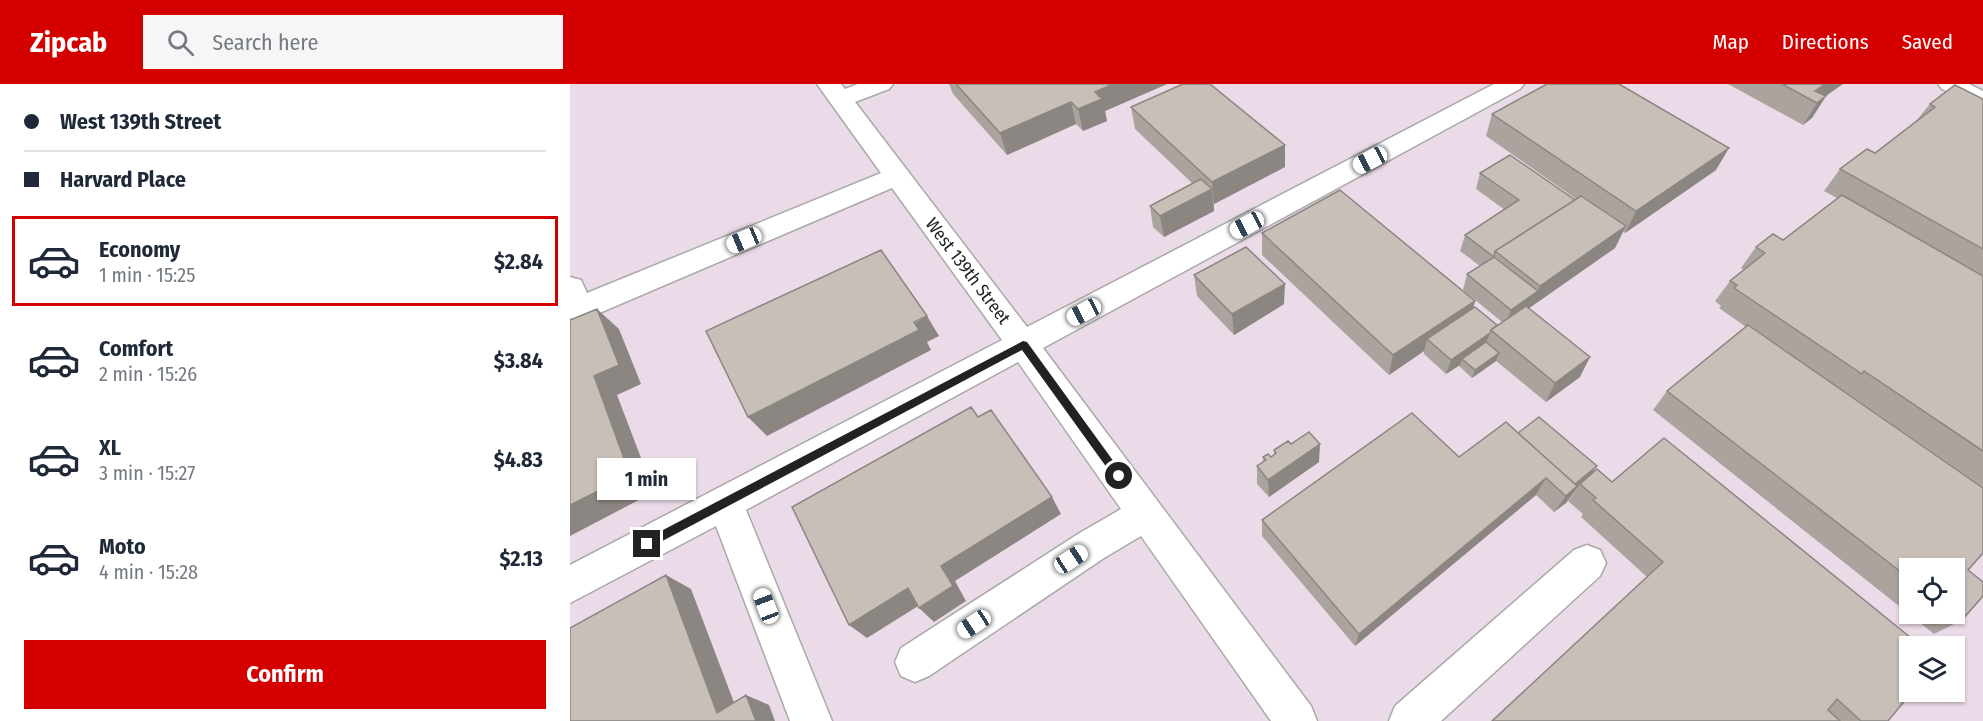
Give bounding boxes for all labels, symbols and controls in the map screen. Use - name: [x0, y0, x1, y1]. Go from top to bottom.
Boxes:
- search box: [143, 15, 563, 69]
- text: Zipcab: [30, 26, 107, 59]
- icon: search: [164, 26, 197, 59]
- text: Search here: [212, 29, 318, 56]
- text: Map: [1712, 29, 1749, 55]
- text: Directions: [1782, 29, 1869, 55]
- text: Saved: [1902, 29, 1953, 55]
- text: West 139th Street: [60, 108, 221, 135]
- car: [1350, 144, 1390, 176]
- text: Harvard Place: [60, 166, 186, 193]
- car: [1227, 209, 1267, 241]
- street label: West 139th Street: [921, 213, 1015, 329]
- car: [724, 225, 764, 255]
- icon: car: [27, 234, 81, 288]
- text: Economy: [99, 236, 180, 263]
- text: $2.84: [494, 248, 543, 275]
- text: 1 min · 15:25: [99, 263, 195, 287]
- car: [1064, 296, 1104, 328]
- icon: car: [27, 333, 81, 387]
- text: Comfort: [99, 335, 173, 362]
- text: $3.84: [494, 347, 543, 374]
- text: 2 min · 15:26: [99, 362, 197, 386]
- icon: car: [27, 432, 81, 486]
- text: XL: [99, 434, 121, 461]
- text: $4.83: [494, 446, 543, 473]
- callout: 1 min: [598, 457, 697, 499]
- text: 3 min · 15:27: [99, 461, 195, 485]
- route start: [1105, 462, 1132, 489]
- text: 1 min: [625, 467, 668, 491]
- route end: [633, 530, 660, 557]
- icon: car: [27, 531, 81, 585]
- text: Moto: [99, 533, 146, 560]
- car: [1051, 542, 1091, 576]
- text: $2.13: [500, 545, 543, 572]
- map controls: [1899, 558, 1965, 702]
- button: locate: [1899, 558, 1965, 624]
- text: 4 min · 15:28: [99, 560, 198, 584]
- car: [751, 586, 781, 626]
- car: [954, 607, 994, 641]
- button: layers: [1899, 636, 1965, 702]
- button: Confirm: [24, 640, 546, 709]

